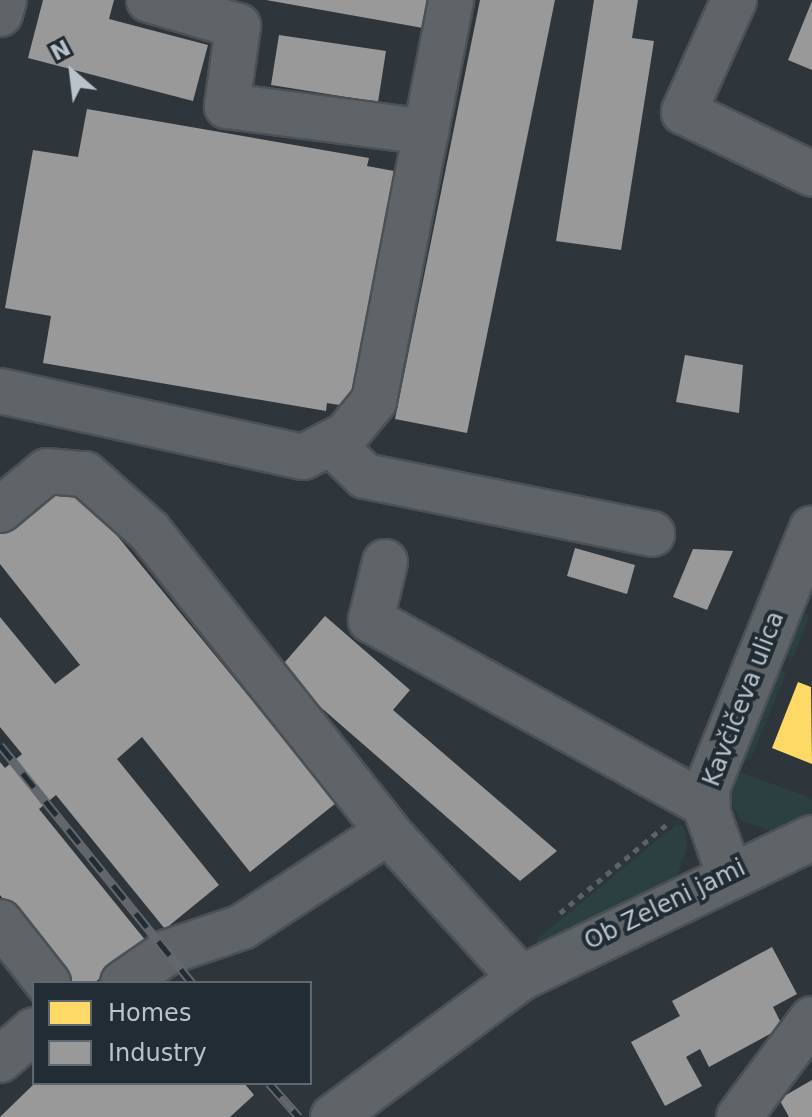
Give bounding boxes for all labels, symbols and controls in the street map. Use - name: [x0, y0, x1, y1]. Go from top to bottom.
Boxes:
- north arrow: [32, 32, 112, 112]
- text: N: [46, 35, 74, 66]
- street label: Kavčičeva ulica: [697, 607, 791, 791]
- street label: Ob Zeleni jami: [580, 854, 750, 956]
- legend: [32, 981, 312, 1085]
- text: Homes: [108, 999, 191, 1027]
- text: Industry: [108, 1039, 207, 1067]

